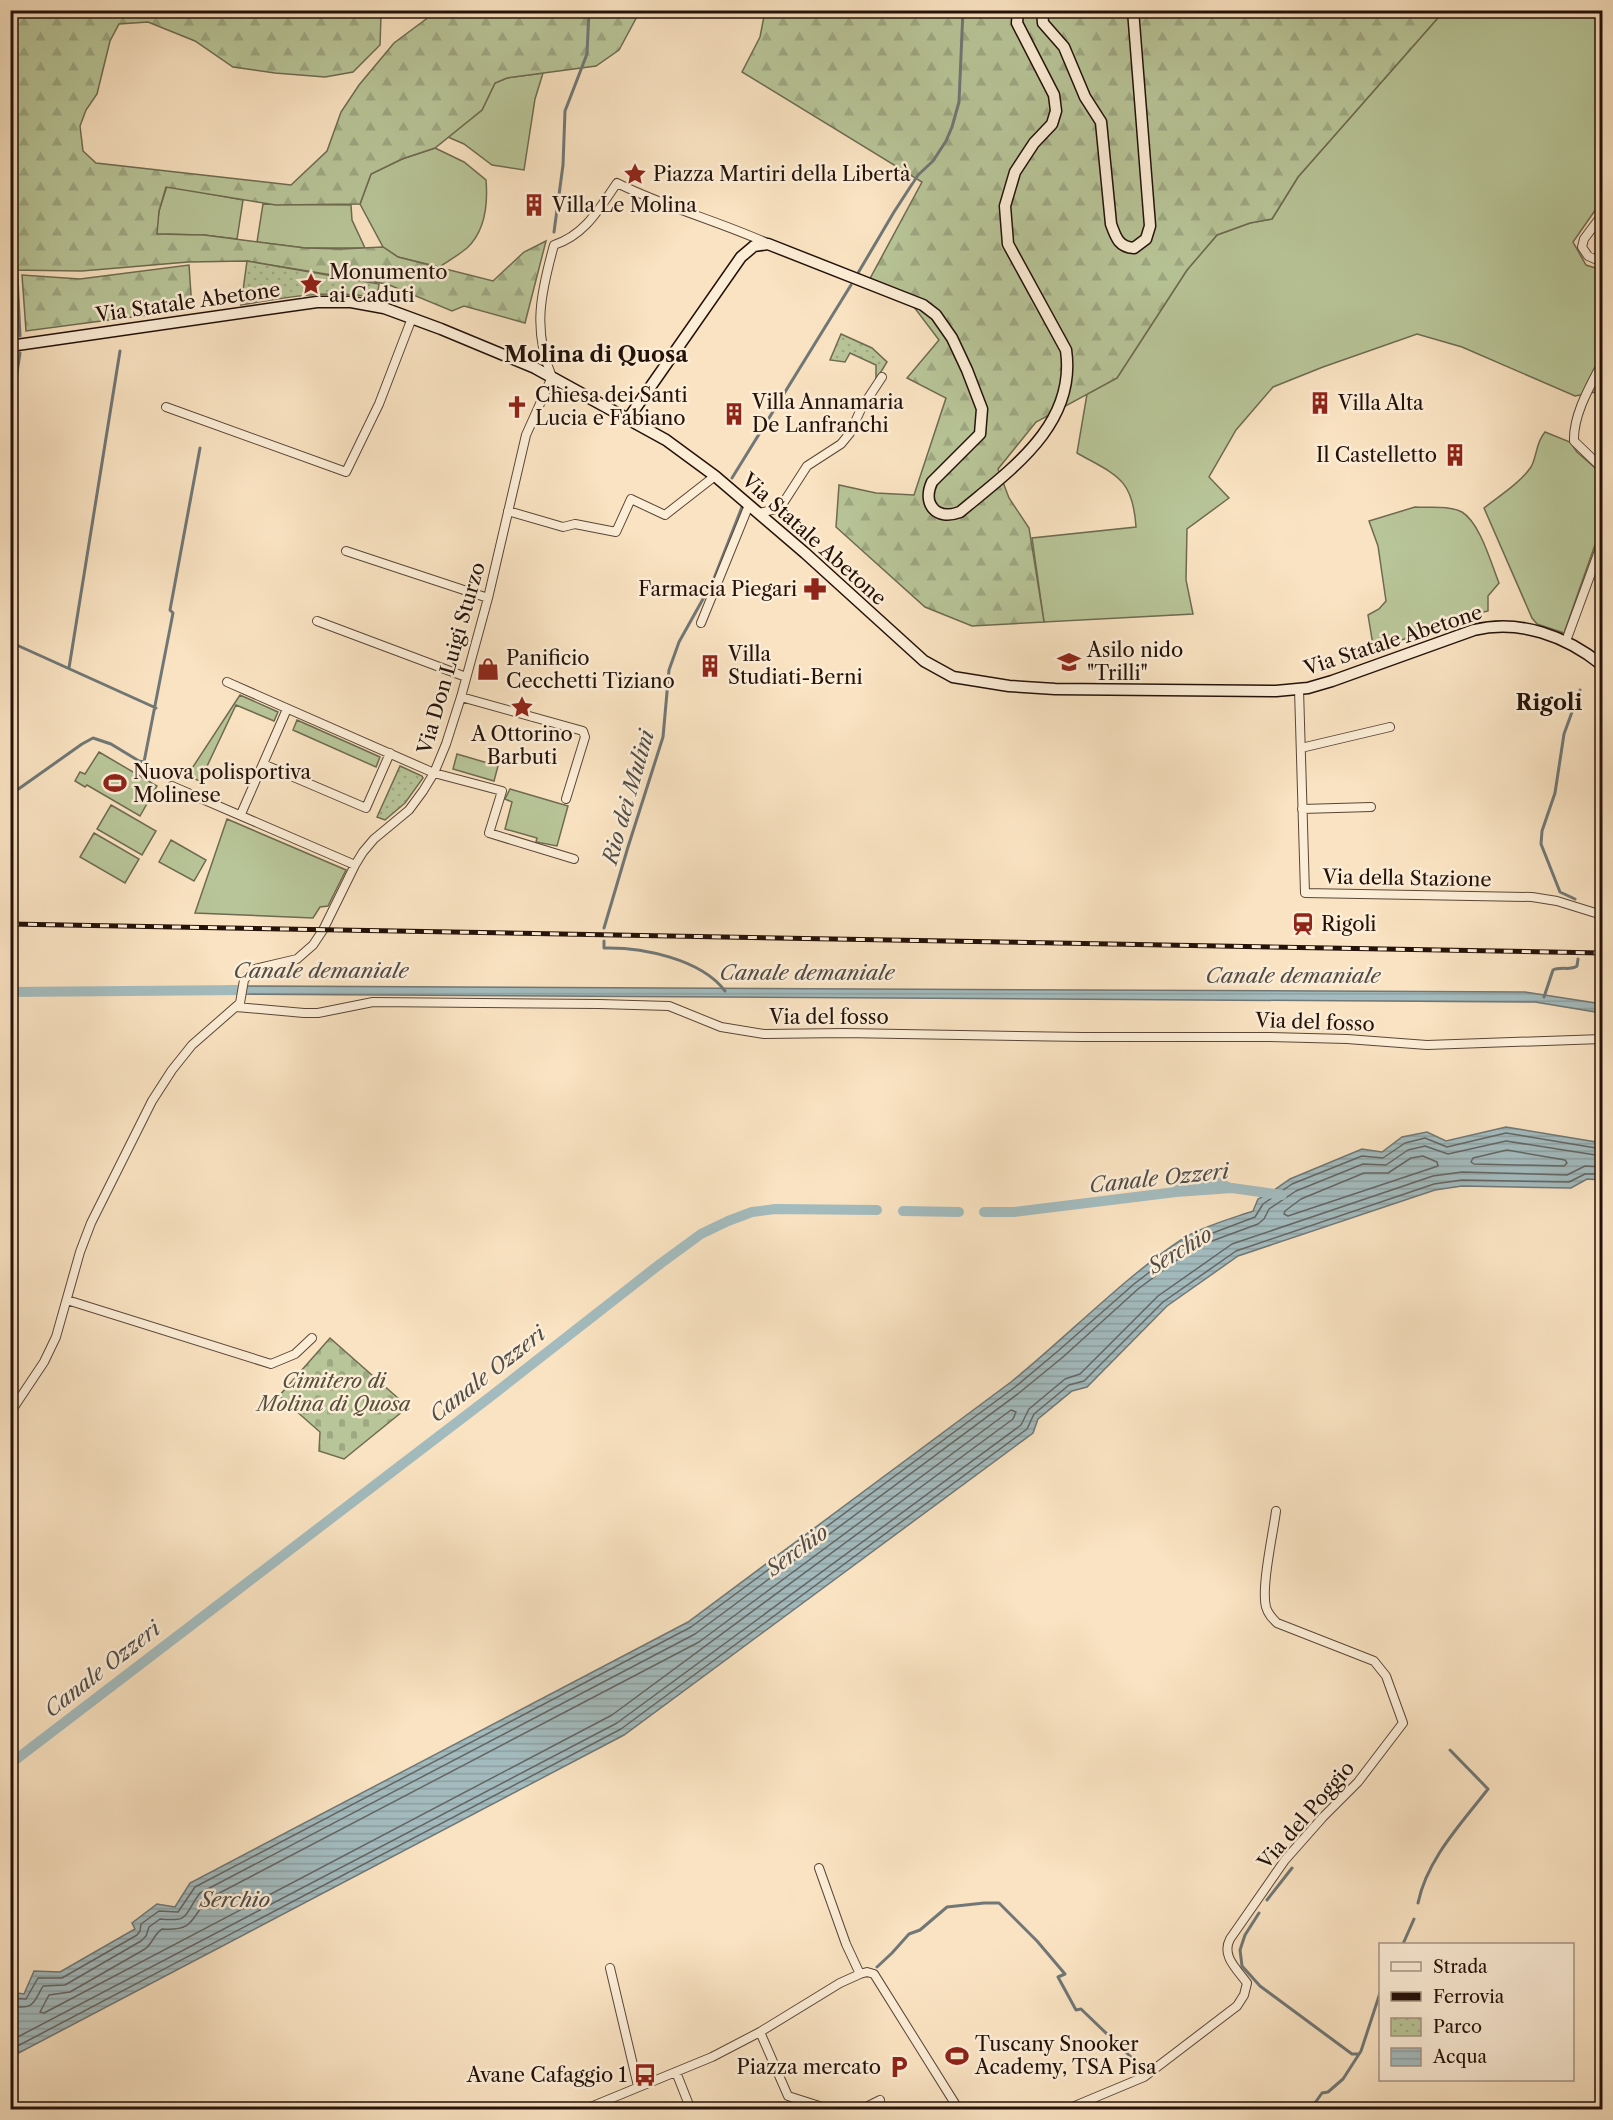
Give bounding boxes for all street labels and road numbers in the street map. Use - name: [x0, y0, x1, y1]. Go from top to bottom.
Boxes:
- street label: Via Statale Abetone: [93, 277, 282, 327]
- street label: Via Statale Abetone: [736, 467, 891, 610]
- street label: Via Don Luigi Sturzo: [412, 559, 490, 758]
- street label: Via Statale Abetone: [1300, 600, 1485, 680]
- street label: Via della Stazione: [1321, 865, 1492, 891]
- street label: Via del fosso: [768, 1005, 889, 1029]
- street label: Via del fosso: [1254, 1008, 1375, 1036]
- street label: Via del Poggio: [1252, 1756, 1359, 1875]

